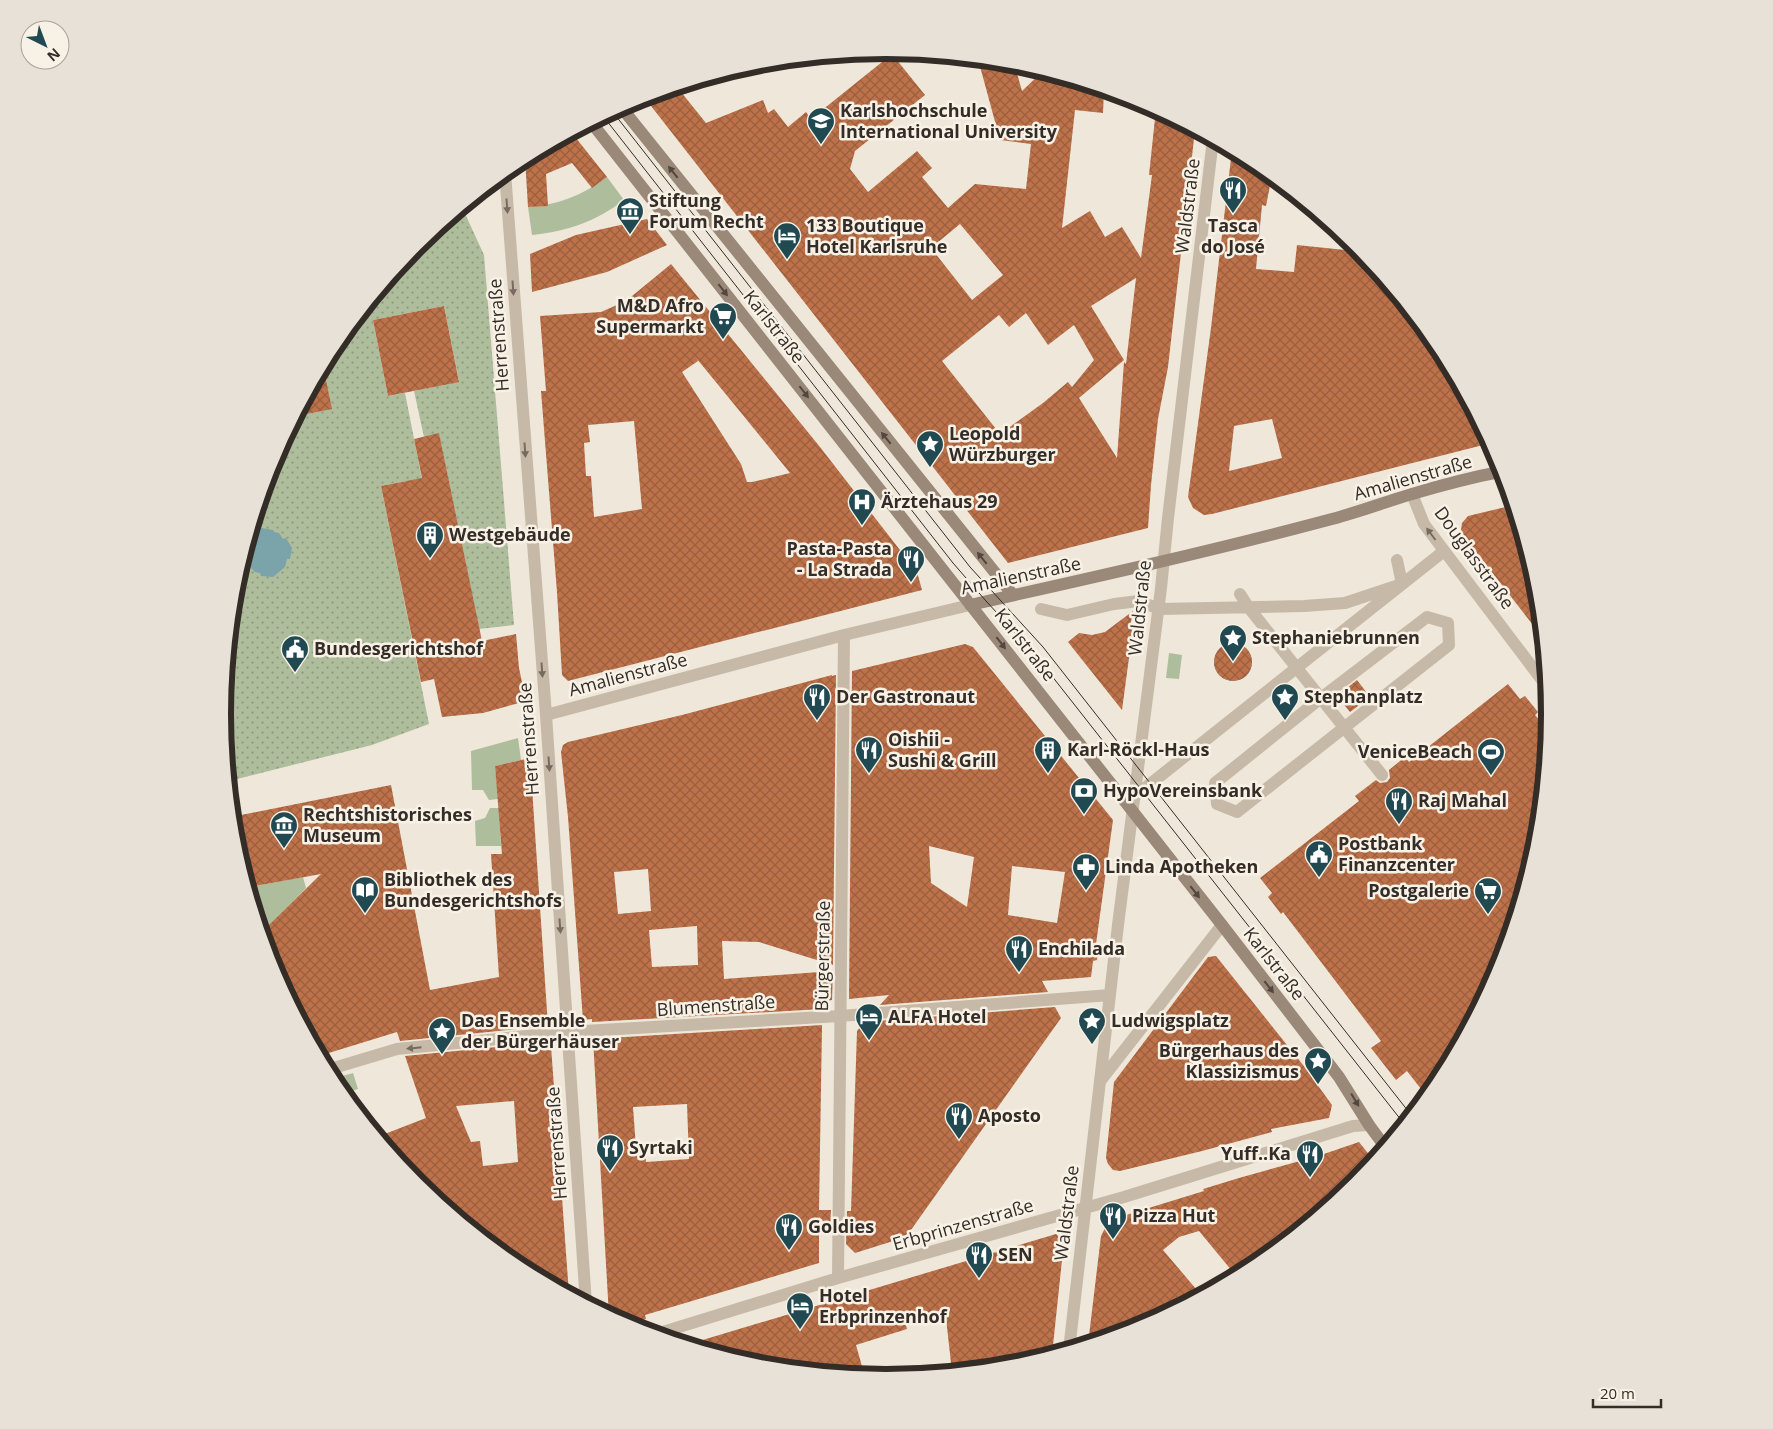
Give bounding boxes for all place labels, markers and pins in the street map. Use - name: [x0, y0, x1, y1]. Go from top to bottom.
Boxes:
- place label: Karlshochschule International University: [840, 98, 1058, 143]
- school or university icon: Karlshochschule International University: [806, 106, 836, 145]
- restaurant icon: Tasca do José: [1218, 175, 1248, 214]
- place label: Stiftung Forum Recht: [649, 188, 764, 233]
- museum icon: Stiftung Forum Recht: [615, 196, 645, 235]
- place label: 133 Boutique Hotel Karlsruhe: [806, 213, 947, 258]
- place label: Tasca do José: [1201, 213, 1265, 258]
- hotel icon: 133 Boutique Hotel Karlsruhe: [772, 221, 802, 260]
- place label: M&D Afro Supermarkt: [596, 293, 704, 338]
- supermarket icon: M&D Afro Supermarkt: [708, 301, 738, 340]
- place label: Leopold Würzburger: [949, 421, 1056, 466]
- place icon: Leopold Würzburger: [915, 429, 945, 468]
- hospital icon: Ärztehaus 29: [847, 487, 877, 526]
- place label: Ärztehaus 29: [881, 489, 998, 513]
- building icon: Westgebäude: [415, 520, 445, 559]
- place label: Westgebäude: [449, 522, 571, 546]
- place label: Pasta-Pasta - La Strada: [787, 536, 892, 581]
- restaurant icon: Pasta-Pasta - La Strada: [896, 544, 926, 583]
- place icon: Stephaniebrunnen: [1218, 623, 1248, 662]
- place label: Stephaniebrunnen: [1252, 625, 1420, 649]
- public building icon: Bundesgerichtshof: [280, 634, 310, 673]
- place label: Bundesgerichtshof: [314, 636, 484, 660]
- restaurant icon: Der Gastronaut: [802, 682, 832, 721]
- place icon: Stephanplatz: [1270, 682, 1300, 721]
- place label: Der Gastronaut: [836, 684, 975, 708]
- place label: Stephanplatz: [1304, 684, 1423, 708]
- place label: Oishii - Sushi & Grill: [888, 727, 997, 772]
- restaurant icon: Oishii - Sushi & Grill: [854, 735, 884, 774]
- building icon: Karl-Röckl-Haus: [1033, 735, 1063, 774]
- place label: Karl-Röckl-Haus: [1067, 737, 1209, 761]
- sports icon: VeniceBeach: [1476, 737, 1506, 776]
- place label: VeniceBeach: [1358, 739, 1472, 763]
- bank icon: HypoVereinsbank: [1069, 776, 1099, 815]
- place label: HypoVereinsbank: [1103, 778, 1263, 802]
- restaurant icon: Raj Mahal: [1384, 786, 1414, 825]
- place label: Raj Mahal: [1418, 788, 1507, 812]
- place label: Rechtshistorisches Museum: [303, 802, 472, 847]
- museum icon: Rechtshistorisches Museum: [269, 810, 299, 849]
- place label: Postbank Finanzcenter: [1338, 831, 1455, 876]
- public building icon: Postbank Finanzcenter: [1304, 839, 1334, 878]
- pharmacy icon: Linda Apotheken: [1071, 852, 1101, 891]
- place label: Linda Apotheken: [1105, 854, 1258, 878]
- place label: Bibliothek des Bundesgerichtshofs: [384, 867, 562, 912]
- library icon: Bibliothek des Bundesgerichtshofs: [350, 875, 380, 914]
- supermarket icon: Postgalerie: [1473, 876, 1503, 915]
- place label: Postgalerie: [1368, 878, 1469, 902]
- restaurant icon: Enchilada: [1004, 934, 1034, 973]
- place label: Enchilada: [1038, 936, 1125, 960]
- hotel icon: ALFA Hotel: [854, 1002, 884, 1041]
- place label: ALFA Hotel: [888, 1004, 986, 1028]
- place icon: Ludwigsplatz: [1077, 1006, 1107, 1045]
- place label: Das Ensemble der Bürgerhäuser: [461, 1008, 619, 1053]
- place label: Ludwigsplatz: [1111, 1008, 1229, 1032]
- place icon: Das Ensemble der Bürgerhäuser: [427, 1016, 457, 1055]
- place label: Bürgerhaus des Klassizismus: [1159, 1038, 1299, 1083]
- place icon: Bürgerhaus des Klassizismus: [1303, 1046, 1333, 1085]
- restaurant icon: Aposto: [944, 1101, 974, 1140]
- place label: Aposto: [978, 1103, 1041, 1127]
- restaurant icon: Syrtaki: [595, 1133, 625, 1172]
- place label: Syrtaki: [629, 1135, 693, 1159]
- restaurant icon: Yuff..Ka: [1295, 1139, 1325, 1178]
- place label: Yuff..Ka: [1221, 1141, 1291, 1165]
- restaurant icon: Pizza Hut: [1098, 1201, 1128, 1240]
- place label: Pizza Hut: [1132, 1203, 1216, 1227]
- restaurant icon: Goldies: [774, 1212, 804, 1251]
- place label: Goldies: [808, 1214, 874, 1238]
- restaurant icon: SEN: [964, 1240, 994, 1279]
- place label: SEN: [998, 1242, 1033, 1266]
- place label: Hotel Erbprinzenhof: [819, 1283, 948, 1328]
- hotel icon: Hotel Erbprinzenhof: [785, 1291, 815, 1330]

